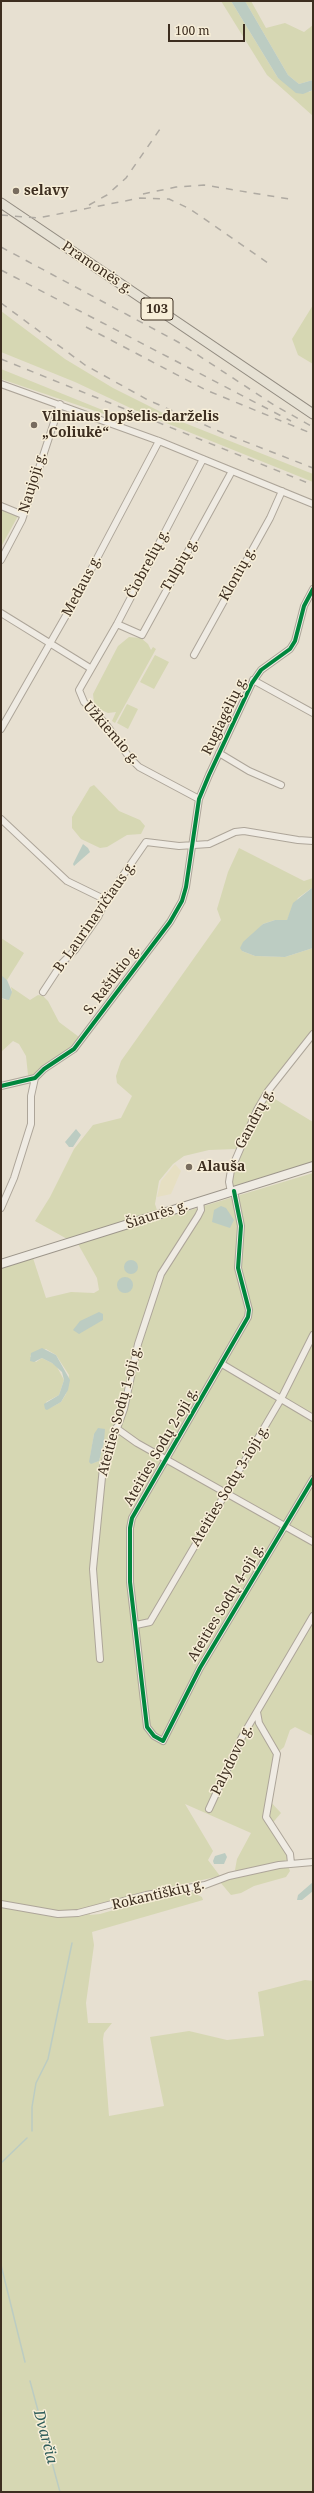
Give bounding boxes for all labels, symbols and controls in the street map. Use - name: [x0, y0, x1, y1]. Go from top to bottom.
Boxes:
- scale bar: [170, 16, 247, 42]
- text: 100 m: [175, 22, 210, 39]
- place label: selavy: [24, 183, 69, 199]
- marker: selavy: [11, 186, 21, 196]
- street label: Pramonės g.: [59, 238, 135, 298]
- road number: 103: [141, 298, 173, 320]
- place label: Vilniaus lopšelis-darželis „Coliukė“: [42, 409, 219, 442]
- marker: Vilniaus lopšelis-darželis „Coliukė“: [29, 420, 39, 430]
- street label: Naujoji g.: [16, 450, 50, 516]
- street label: Čiobrelių g.: [123, 526, 173, 602]
- street label: Tulpių g.: [158, 535, 202, 595]
- street label: Klonių g.: [216, 544, 260, 604]
- street label: Medaus g.: [59, 552, 105, 620]
- street label: Rugiagėlių g.: [199, 674, 251, 758]
- street label: Užkiemio g.: [79, 698, 143, 768]
- street label: B. Laurinavičiaus g.: [50, 858, 140, 976]
- street label: S. Raštikio g.: [80, 942, 144, 1018]
- street label: Gandrų g.: [232, 1086, 278, 1152]
- place label: Alauša: [197, 1159, 245, 1175]
- marker: Alauša: [184, 1162, 194, 1172]
- street label: Šiaurės g.: [124, 1197, 190, 1233]
- street label: Ateities Sodų 1-oji g.: [95, 1344, 145, 1478]
- street label: Ateities Sodų 2-oji g.: [120, 1385, 202, 1509]
- street label: Ateities Sodų 3-ioji g.: [187, 1422, 273, 1550]
- street label: Ateities Sodų 4-oji g.: [184, 1541, 268, 1665]
- street label: Palydovo g.: [208, 1722, 256, 1798]
- street label: Rokantiškių g.: [110, 1876, 206, 1914]
- water label: Dvarčia: [29, 2408, 61, 2466]

